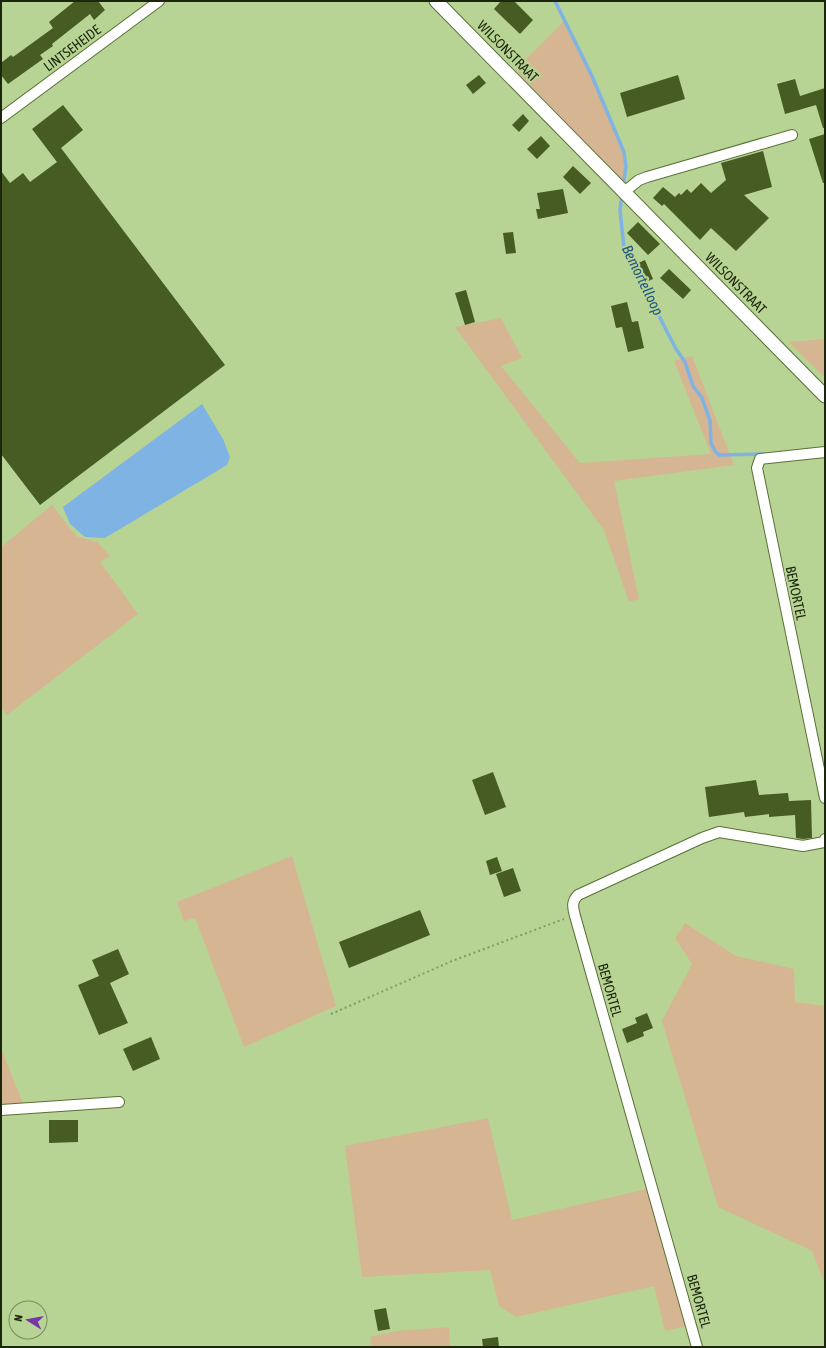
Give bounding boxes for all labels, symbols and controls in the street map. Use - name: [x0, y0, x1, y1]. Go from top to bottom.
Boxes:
- street label: WILSONSTRAAT: [474, 17, 542, 85]
- street label: LINTSEHEIDE: [41, 22, 103, 74]
- water label: Bemortelloop: [619, 242, 667, 318]
- street label: WILSONSTRAAT: [702, 249, 770, 317]
- street label: BEMORTEL: [782, 565, 810, 622]
- street label: BEMORTEL: [595, 962, 625, 1019]
- street label: BEMORTEL: [684, 1273, 714, 1330]
- north arrow: [8, 1300, 48, 1340]
- text: N: [12, 1314, 25, 1322]

